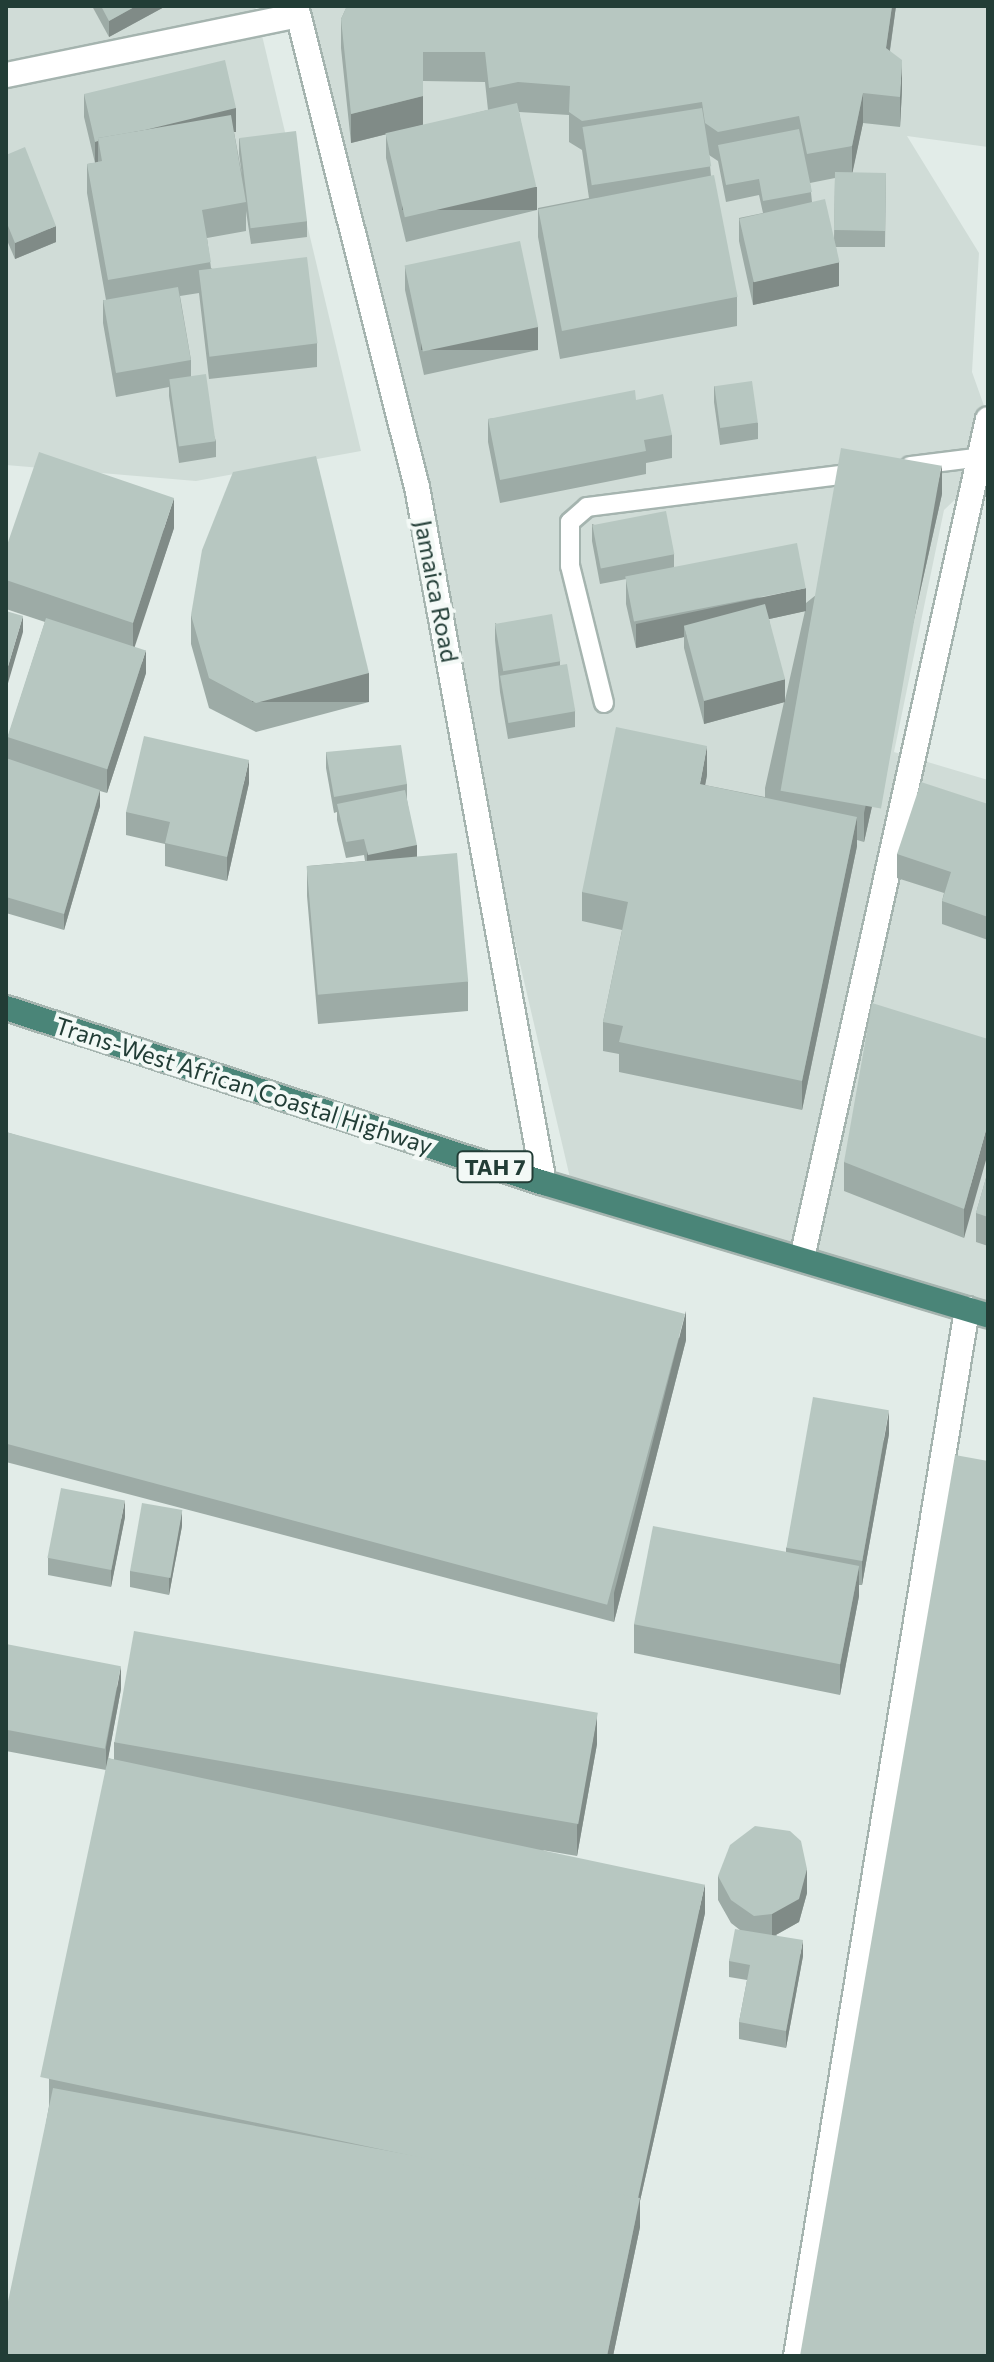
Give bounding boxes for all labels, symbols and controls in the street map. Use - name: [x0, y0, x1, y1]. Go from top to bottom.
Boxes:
- street label: Jamaica Road: [409, 517, 465, 665]
- street label: Trans-West African Coastal Highway: [52, 1010, 436, 1160]
- road number: TAH 7: [455, 1149, 535, 1185]

